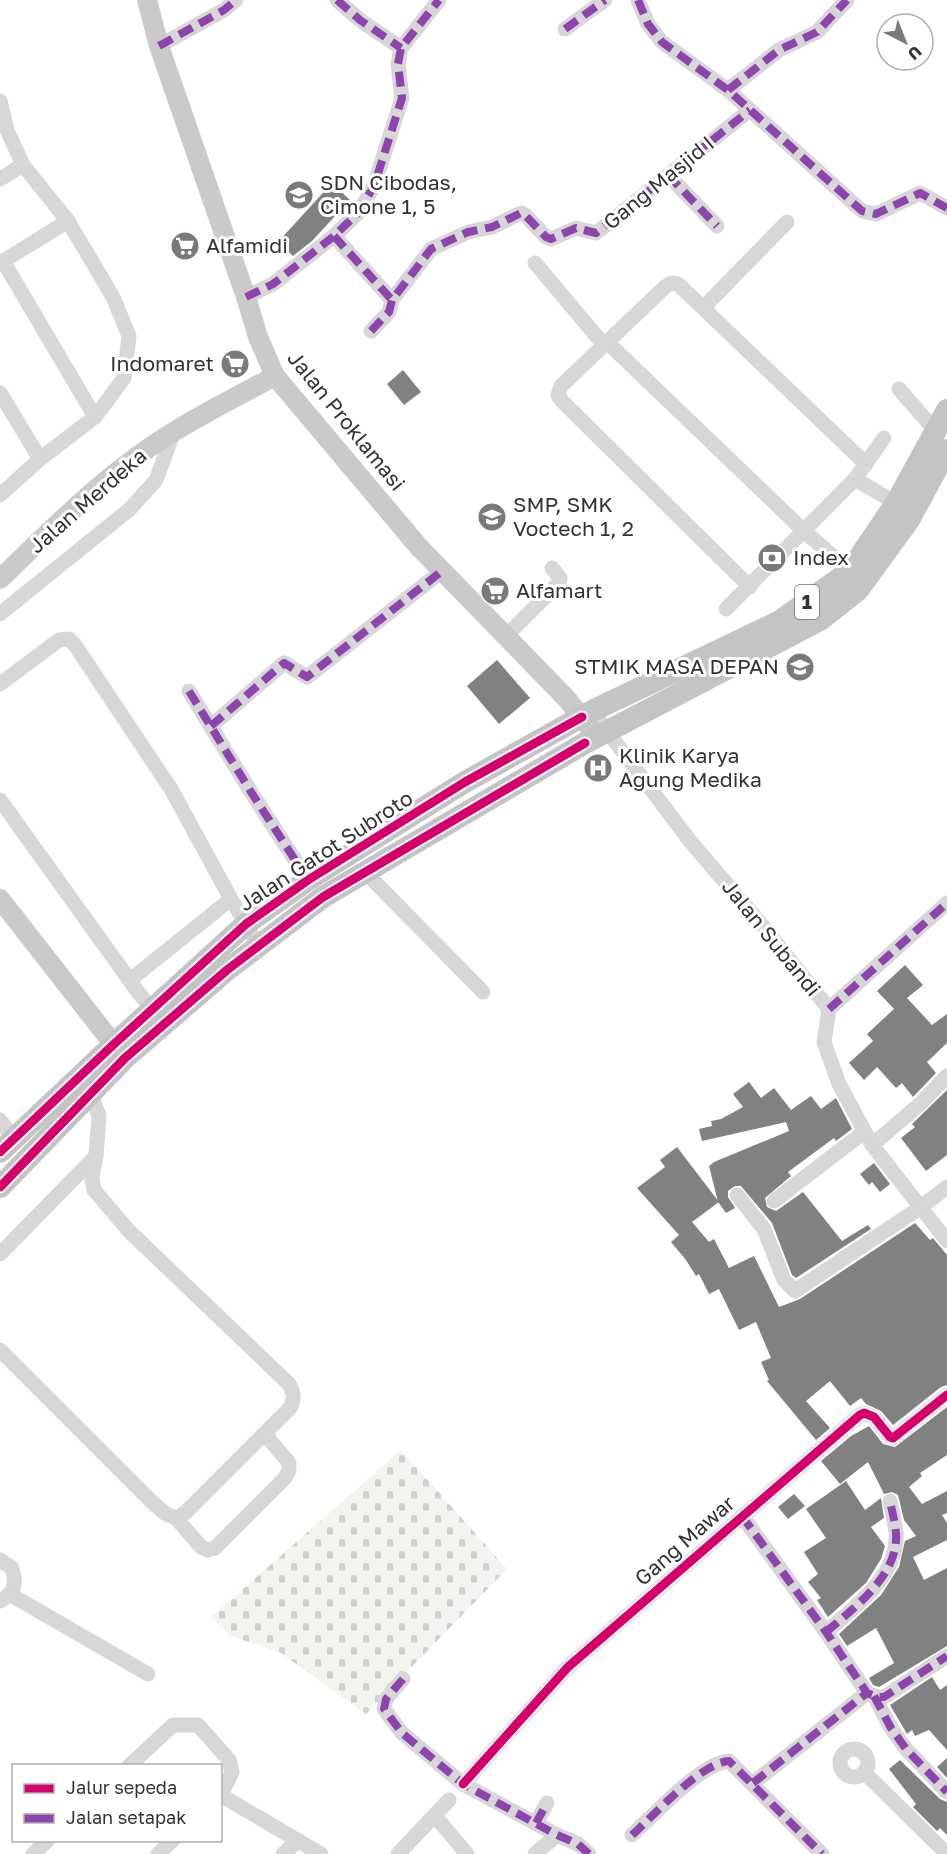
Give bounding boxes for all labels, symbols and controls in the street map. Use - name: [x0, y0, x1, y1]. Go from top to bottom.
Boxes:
- north arrow: [875, 12, 935, 72]
- text: U: [904, 42, 926, 64]
- street label: Gang Masjid I: [598, 130, 719, 235]
- place label: SDN Cibodas, Cimone 1, 5: [320, 169, 457, 219]
- school or university icon: SDN Cibodas, Cimone 1, 5: [283, 179, 315, 211]
- supermarket icon: Alfamidi: [169, 230, 201, 262]
- place label: Alfamidi: [206, 232, 288, 258]
- street label: Jalan Proklamasi: [282, 345, 411, 495]
- supermarket icon: Indomaret: [219, 348, 251, 380]
- place label: Indomaret: [110, 350, 214, 376]
- street label: Jalan Merdeka: [23, 442, 151, 558]
- place label: SMP, SMK Voctech 1, 2: [513, 491, 634, 541]
- school or university icon: SMP, SMK Voctech 1, 2: [476, 501, 508, 533]
- bank icon: Index: [756, 542, 788, 574]
- place label: Index: [793, 544, 849, 570]
- supermarket icon: Alfamart: [479, 575, 511, 607]
- place label: Alfamart: [516, 577, 603, 603]
- road number: 1: [795, 585, 819, 619]
- school or university icon: STMIK MASA DEPAN: [784, 651, 816, 683]
- place label: STMIK MASA DEPAN: [574, 653, 779, 679]
- place label: Klinik Karya Agung Medika: [619, 742, 762, 792]
- hospital icon: Klinik Karya Agung Medika: [582, 752, 614, 784]
- street label: Jalan Gatot Subroto: [234, 784, 417, 916]
- street label: Jalan Subandi: [717, 874, 827, 1001]
- street label: Gang Mawar: [629, 1490, 740, 1591]
- legend: [12, 1764, 222, 1842]
- text: Jalur sepeda: [66, 1776, 177, 1798]
- text: Jalan setapak: [66, 1806, 186, 1828]

